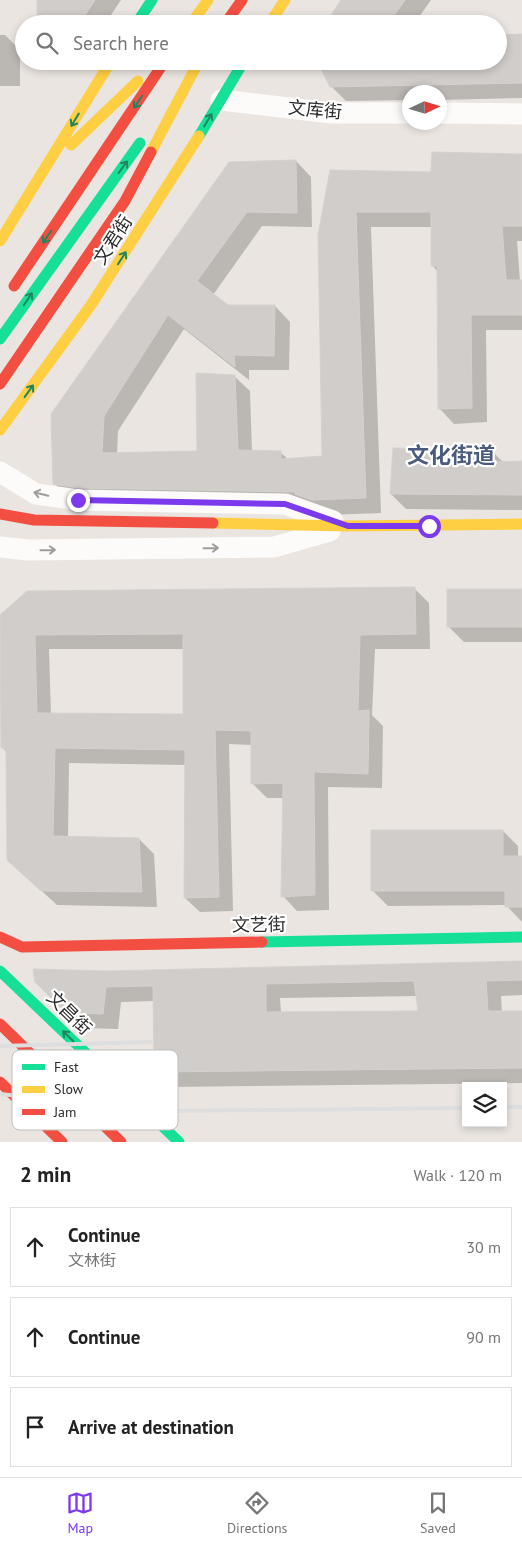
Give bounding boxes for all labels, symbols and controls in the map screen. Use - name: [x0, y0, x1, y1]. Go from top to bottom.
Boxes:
- search box: [15, 15, 507, 70]
- icon: search: [33, 29, 61, 57]
- text: Search here: [73, 31, 169, 55]
- north arrow: [402, 85, 447, 130]
- one-way arrow: [133, 94, 143, 108]
- street label: 文库街: [287, 96, 343, 123]
- one-way arrow: [70, 112, 80, 126]
- one-way arrow: [204, 114, 214, 128]
- one-way arrow: [117, 161, 128, 175]
- street label: 文君街: [88, 211, 137, 269]
- one-way arrow: [42, 229, 52, 243]
- one-way arrow: [117, 251, 127, 265]
- one-way arrow: [22, 292, 33, 306]
- one-way arrow: [23, 385, 34, 398]
- district label: 文化街道: [407, 441, 495, 469]
- one-way arrow: [33, 489, 49, 498]
- route end: [67, 489, 90, 512]
- route start: [418, 515, 441, 538]
- one-way arrow: [202, 543, 219, 553]
- one-way arrow: [40, 545, 56, 555]
- street label: 文艺街: [232, 913, 286, 936]
- street label: 文昌街: [42, 986, 97, 1040]
- one-way arrow: [61, 1030, 74, 1042]
- legend: [12, 1050, 178, 1130]
- text: Fast: [54, 1058, 79, 1076]
- text: Slow: [54, 1080, 84, 1098]
- map controls: [462, 1082, 507, 1127]
- button: layers: [462, 1082, 507, 1127]
- text: Jam: [53, 1103, 76, 1121]
- text: 2 min: [20, 1161, 71, 1188]
- text: Walk · 120 m: [413, 1165, 502, 1185]
- text: Continue: [68, 1223, 140, 1247]
- icon: ahead: [21, 1233, 49, 1261]
- text: 30 m: [466, 1237, 501, 1257]
- text: 文林街: [68, 1250, 116, 1270]
- icon: ahead: [21, 1323, 49, 1351]
- text: Continue: [68, 1325, 140, 1349]
- text: 90 m: [466, 1327, 501, 1347]
- icon: arrive: [21, 1413, 49, 1441]
- text: Arrive at destination: [68, 1415, 234, 1439]
- tab: Map: [66, 1489, 94, 1537]
- tab: Directions: [227, 1489, 287, 1537]
- tab: Saved: [420, 1489, 456, 1537]

